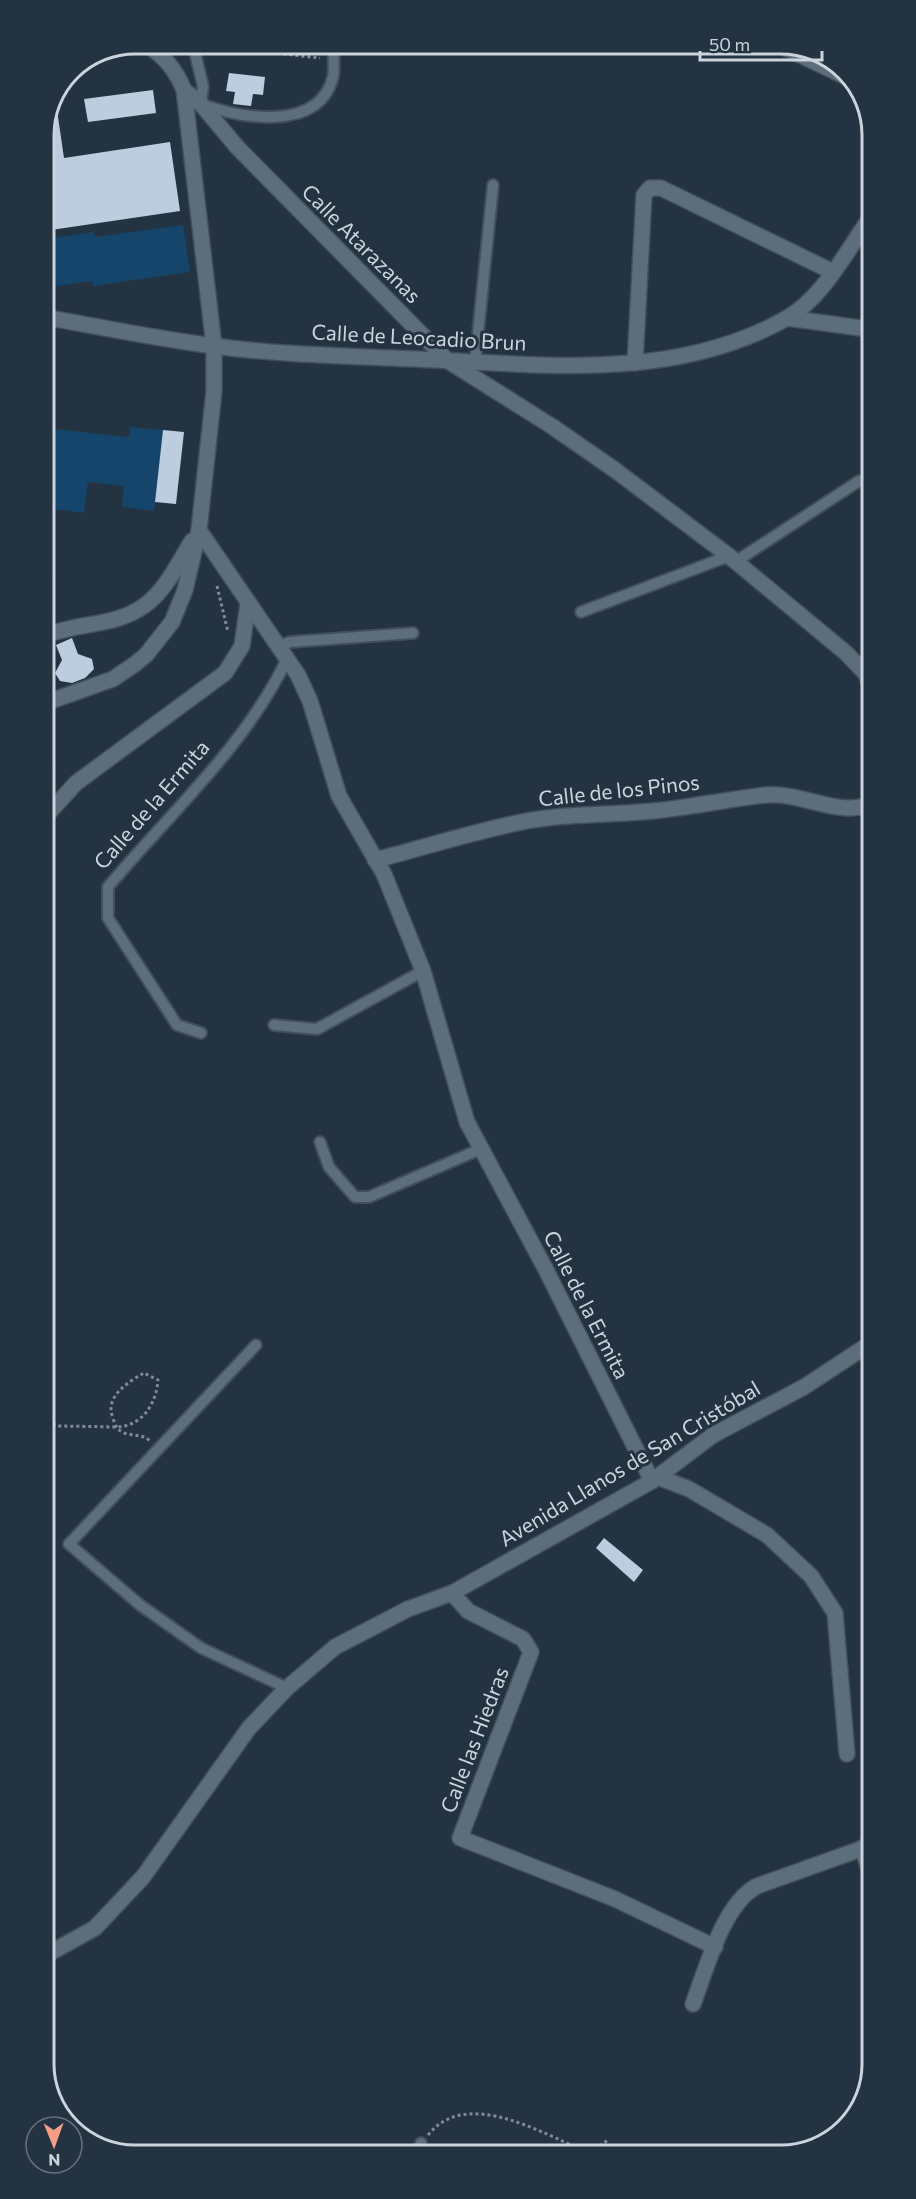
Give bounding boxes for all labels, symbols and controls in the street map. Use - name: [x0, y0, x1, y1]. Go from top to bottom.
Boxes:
- scale bar: [700, 24, 822, 62]
- text: 50 m: [709, 33, 750, 55]
- street label: Calle Atarazanas: [298, 178, 427, 307]
- street label: Calle de Leocadio Brun: [311, 318, 527, 355]
- street label: Calle de la Ermita: [88, 734, 214, 874]
- street label: Calle de los Pinos: [537, 769, 701, 810]
- street label: Calle de la Ermita: [539, 1226, 635, 1383]
- street label: Avenida Llanos de San Cristóbal: [494, 1375, 764, 1551]
- street label: Calle las Hiedras: [434, 1663, 513, 1816]
- north arrow: [24, 2115, 84, 2175]
- text: N: [48, 2151, 60, 2170]

